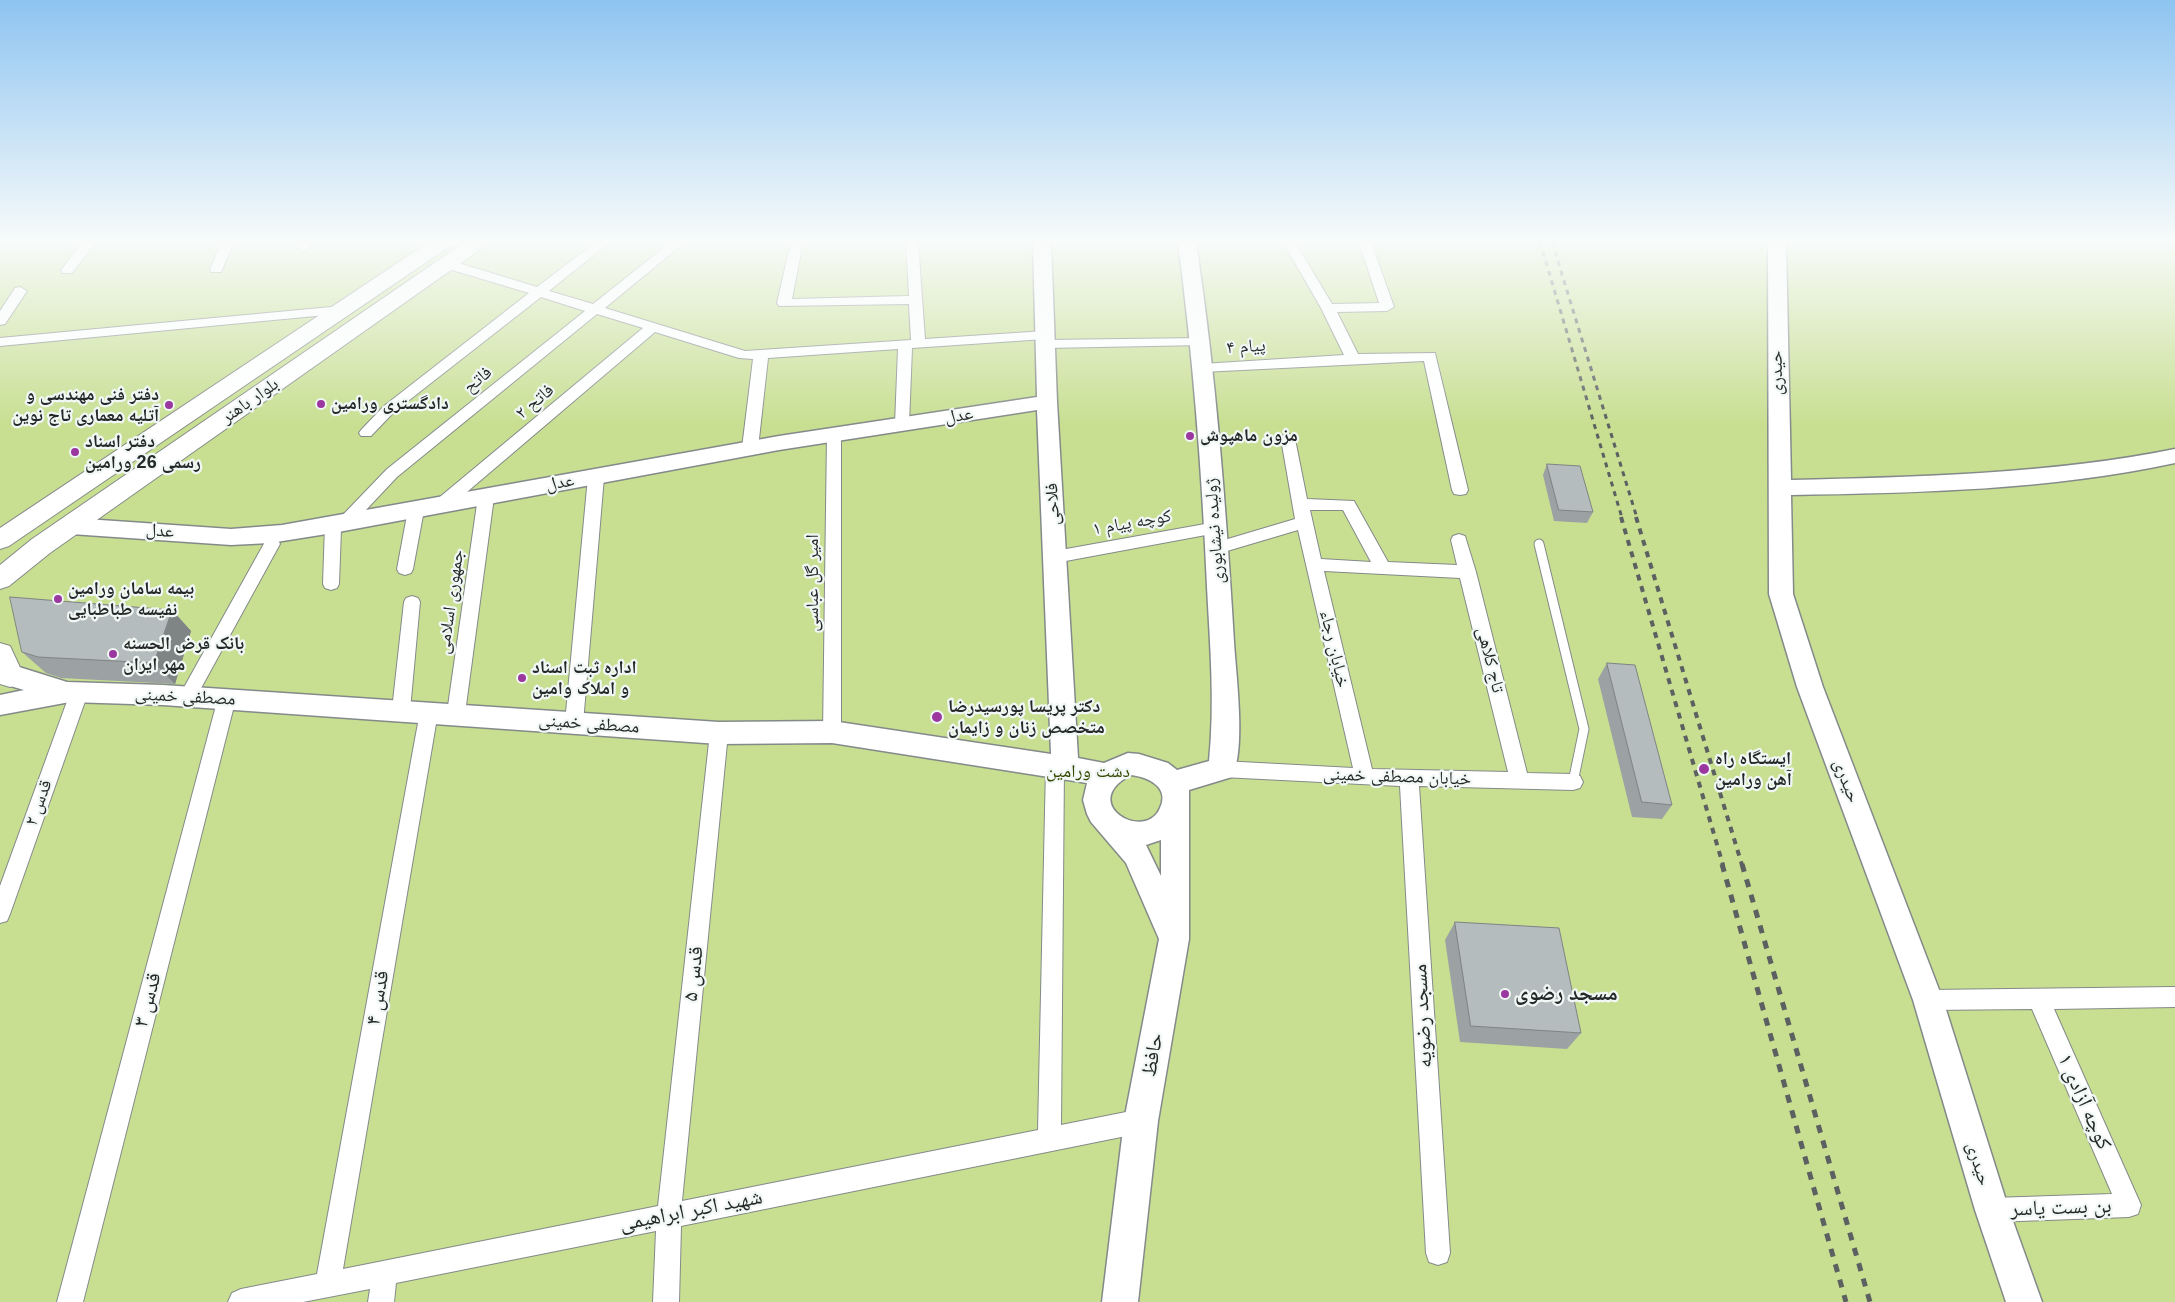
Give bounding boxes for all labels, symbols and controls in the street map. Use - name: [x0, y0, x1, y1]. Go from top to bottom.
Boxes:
- street label: پیام ۴: [1226, 335, 1266, 359]
- street label: حیدری: [1766, 351, 1788, 395]
- street label: فاتح: [459, 362, 497, 398]
- street label: بلوار باهنر: [217, 373, 283, 429]
- street label: فاتح ۲: [511, 380, 559, 424]
- place label: دفتر فنی مهندسی و آتلیه معماری تاج نوین: [12, 384, 159, 426]
- place label: دادگستری ورامین: [331, 393, 449, 415]
- marker: دادگستری ورامین: [315, 398, 327, 410]
- marker: دفتر فنی مهندسی و آتلیه معماری تاج نوین: [163, 399, 175, 411]
- street label: عدل: [943, 403, 975, 429]
- place label: مزون ماهپوش: [1200, 425, 1298, 447]
- marker: مزون ماهپوش: [1184, 430, 1196, 442]
- place label: دفتر اسناد رسمی 26 ورامین: [85, 431, 201, 474]
- marker: دفتر اسناد رسمی 26 ورامین: [69, 446, 81, 458]
- street label: عدل: [544, 470, 576, 496]
- street label: ژولیده نیشابوری: [1201, 477, 1229, 585]
- street label: فلاحی: [1041, 482, 1065, 526]
- street label: کوچه پیام ۱: [1091, 505, 1173, 541]
- street label: عدل: [145, 519, 175, 543]
- street label: امیر گل عباسی: [802, 534, 824, 632]
- street label: جمهوری اسلامی: [433, 549, 469, 655]
- place label: بیمه سامان ورامین نفیسه طباطبایی: [68, 578, 194, 620]
- marker: بیمه سامان ورامین نفیسه طباطبایی: [52, 593, 64, 605]
- street label: خیابان رجاء: [1315, 608, 1353, 690]
- street label: تاج کلاهی: [1471, 625, 1509, 695]
- place label: بانک قرض الحسنه مهر ایران: [123, 633, 244, 676]
- marker: بانک قرض الحسنه مهر ایران: [107, 648, 119, 660]
- place label: اداره ثبت اسناد و املاک وامین: [532, 657, 637, 700]
- marker: اداره ثبت اسناد و املاک وامین: [516, 672, 528, 684]
- street label: مصطفی خمینی: [134, 684, 236, 710]
- place label: دکتر پریسا پورسیدرضا متخصص زنان و زایمان: [948, 696, 1105, 739]
- street label: مصطفی خمینی: [538, 710, 640, 738]
- marker: دکتر پریسا پورسیدرضا متخصص زنان و زایمان: [930, 710, 944, 724]
- place label: ایستگاه راه آهن ورامین: [1715, 748, 1792, 791]
- street label: حیدری: [1828, 756, 1864, 806]
- park label: دشت ورامین: [1046, 761, 1130, 783]
- marker: ایستگاه راه آهن ورامین: [1697, 762, 1711, 776]
- street label: خیابان مصطفی خمینی: [1322, 764, 1472, 790]
- street label: قدس ۲: [21, 777, 57, 829]
- street label: قدس ۵: [679, 945, 709, 1003]
- street label: مسجد رضویه: [1408, 963, 1438, 1069]
- street label: قدس ۴: [361, 969, 395, 1027]
- street label: قدس ۳: [129, 970, 167, 1030]
- place label: مسجد رضوی: [1515, 981, 1618, 1007]
- marker: مسجد رضوی: [1499, 988, 1511, 1000]
- street label: حافظ: [1137, 1031, 1169, 1079]
- street label: کوچه آزادی ۱: [2052, 1050, 2116, 1154]
- street label: حیدری: [1961, 1140, 1995, 1188]
- street label: شهید اکبر ابراهیمی: [617, 1185, 765, 1237]
- street label: بن بست یاسر: [2010, 1194, 2112, 1222]

